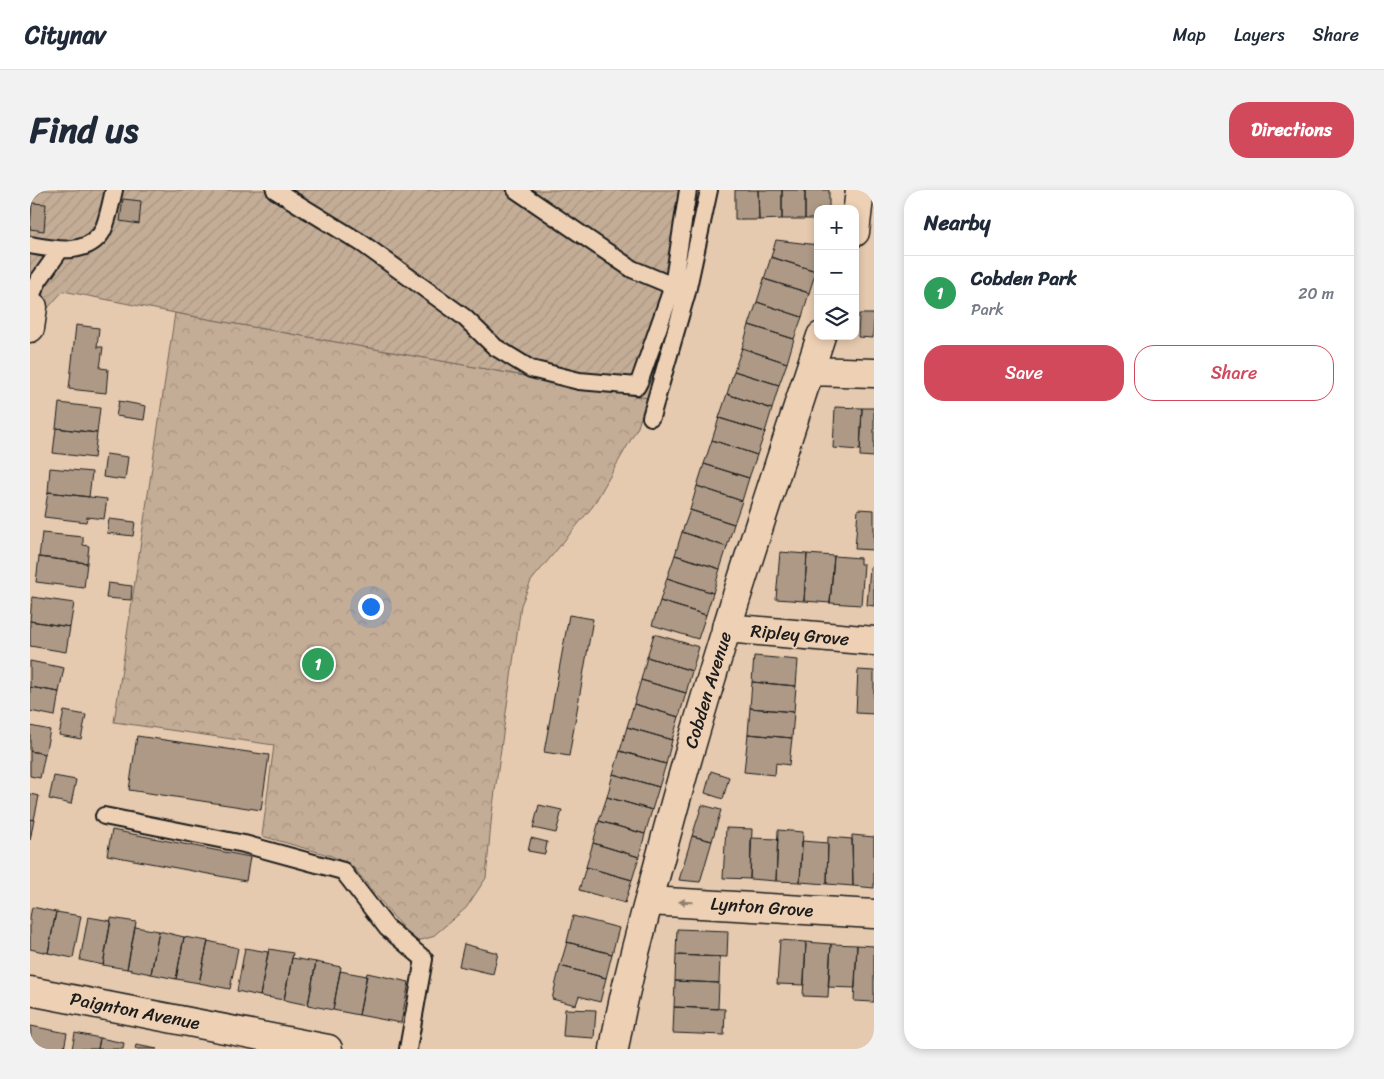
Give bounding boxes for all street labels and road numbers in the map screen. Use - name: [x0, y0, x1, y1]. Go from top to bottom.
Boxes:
- street label: Ripley Grove: [749, 615, 851, 655]
- street label: Cobden Avenue: [675, 628, 741, 752]
- street label: Lynton Grove: [710, 887, 815, 927]
- street label: Paignton Avenue: [67, 983, 203, 1039]

